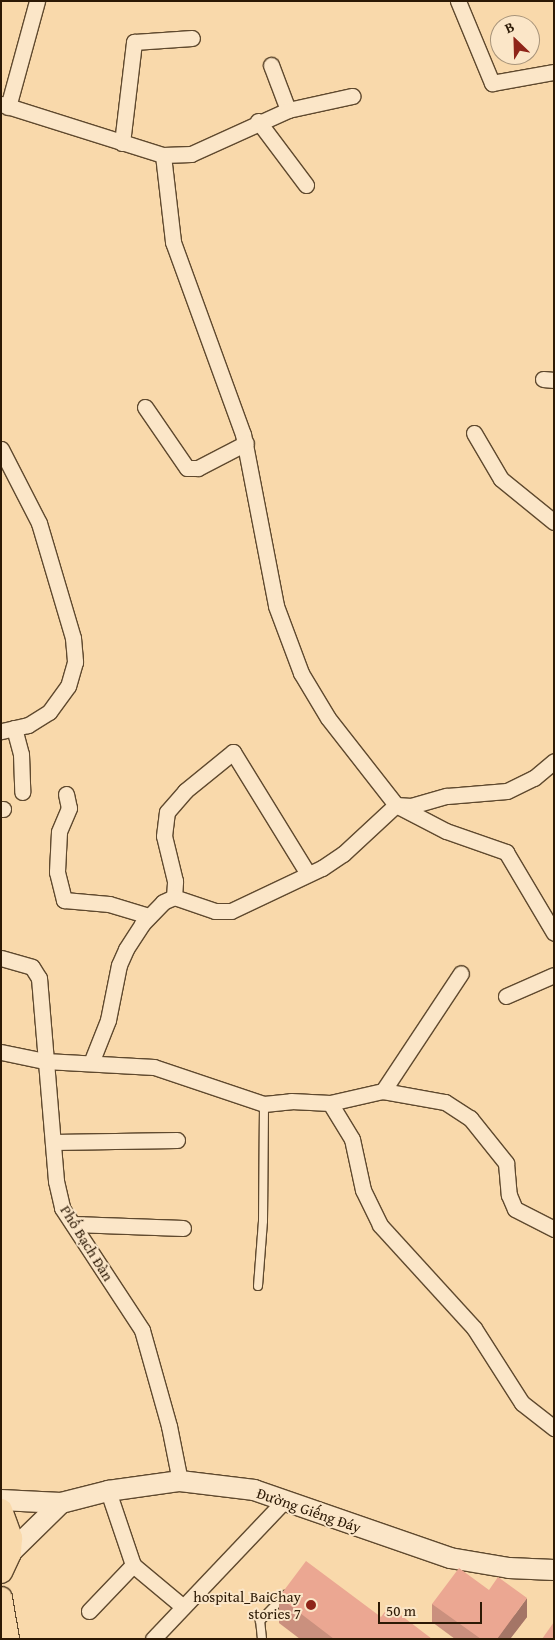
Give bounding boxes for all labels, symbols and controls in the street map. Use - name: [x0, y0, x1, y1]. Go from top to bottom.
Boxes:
- north arrow: [490, 15, 540, 65]
- text: B: [501, 16, 517, 38]
- street label: Phố Bạch Đàn: [57, 1202, 117, 1284]
- street label: Đường Giếng Đáy: [255, 1484, 363, 1536]
- place label: hospital_BaiChay stories 7: [193, 1587, 301, 1622]
- scale bar: [380, 1592, 484, 1624]
- marker: hospital_BaiChay stories 7: [305, 1599, 317, 1611]
- text: 50 m: [386, 1600, 416, 1621]

